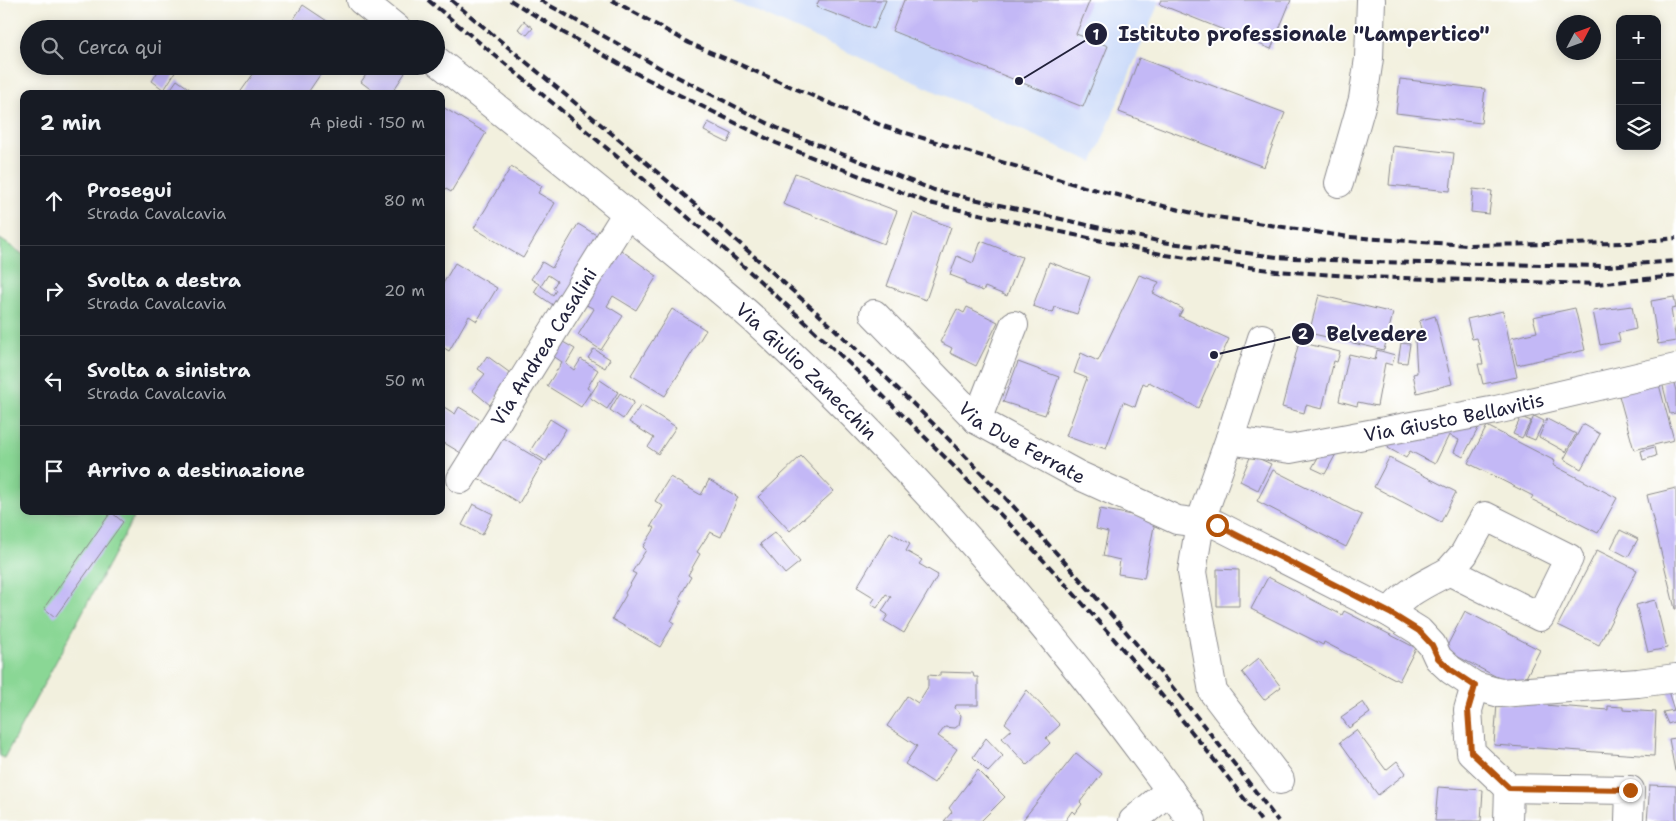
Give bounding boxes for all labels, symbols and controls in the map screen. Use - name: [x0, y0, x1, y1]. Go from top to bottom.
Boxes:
- north arrow: [1556, 15, 1601, 60]
- map controls: [1616, 15, 1661, 150]
- button: +: [1616, 15, 1661, 60]
- callout: Istituto professionale "Lampertico": [1083, 17, 1500, 52]
- search box: [20, 20, 445, 75]
- text: Istituto professionale "Lampertico": [1118, 21, 1490, 47]
- text: 1: [1093, 25, 1100, 45]
- icon: search: [38, 34, 66, 62]
- text: Cerca qui: [78, 35, 162, 60]
- button: −: [1616, 60, 1661, 105]
- button: layers: [1616, 105, 1661, 150]
- text: 2 min: [40, 109, 101, 137]
- text: A piedi · 150 m: [309, 112, 425, 133]
- text: Prosegui: [87, 178, 172, 203]
- icon: ahead: [40, 187, 68, 215]
- text: 80 m: [384, 190, 425, 211]
- text: Strada Cavalcavia: [87, 203, 226, 224]
- street label: Via Andrea Casalini: [485, 263, 603, 431]
- text: Svolta a destra: [87, 268, 241, 293]
- icon: right: [40, 277, 68, 305]
- text: 20 m: [384, 280, 425, 301]
- text: Strada Cavalcavia: [87, 293, 226, 314]
- street label: Via Giulio Zanecchin: [730, 297, 882, 445]
- callout: Belvedere: [1291, 316, 1437, 351]
- text: Belvedere: [1326, 321, 1428, 347]
- text: 2: [1298, 324, 1309, 344]
- text: Svolta a sinistra: [87, 358, 250, 383]
- icon: left: [40, 367, 68, 395]
- text: 50 m: [385, 370, 425, 391]
- text: Strada Cavalcavia: [87, 383, 226, 404]
- street label: Via Giusto Bellavitis: [1362, 387, 1546, 448]
- street label: Via Due Ferrate: [953, 396, 1089, 490]
- icon: arrive: [40, 457, 68, 485]
- text: Arrivo a destinazione: [87, 458, 305, 483]
- route start: [1206, 514, 1229, 537]
- route end: [1619, 779, 1642, 802]

